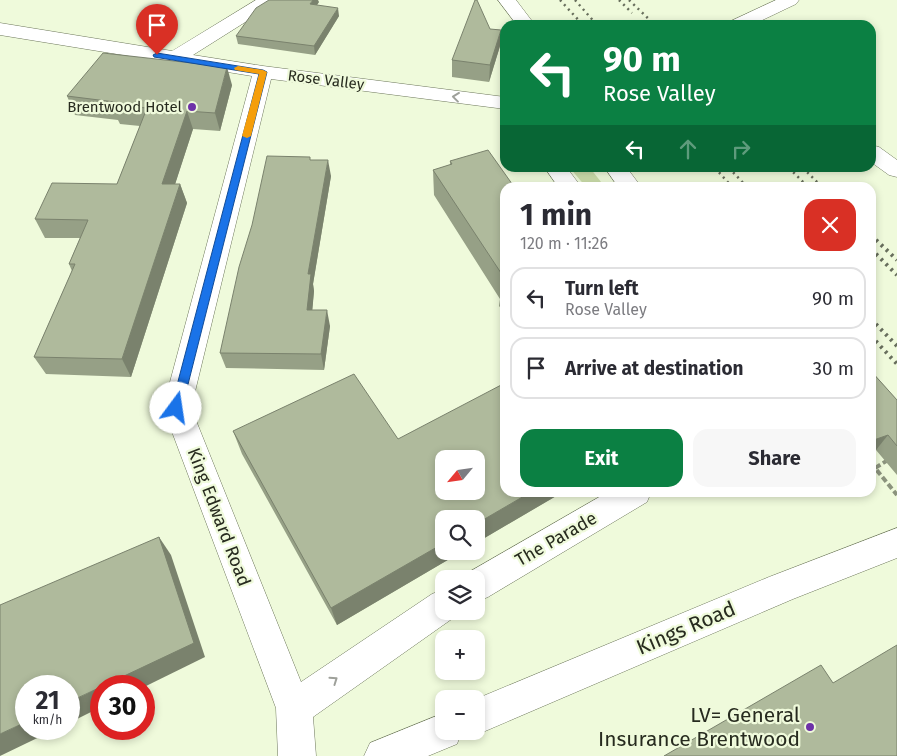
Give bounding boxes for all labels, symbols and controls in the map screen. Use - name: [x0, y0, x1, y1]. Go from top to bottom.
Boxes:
- pin: [136, 4, 178, 55]
- icon: arrive: [143, 11, 171, 39]
- text: 90 m: [603, 38, 681, 80]
- icon: left: [520, 40, 585, 105]
- street label: Rose Valley: [287, 66, 366, 94]
- text: Rose Valley: [603, 80, 716, 107]
- one-way arrow: [452, 92, 461, 102]
- place label: Brentwood Hotel: [67, 98, 183, 116]
- marker: Brentwood Hotel: [186, 101, 198, 113]
- icon: left: [621, 135, 649, 163]
- icon: ahead: [674, 135, 702, 163]
- icon: right: [727, 135, 755, 163]
- text: 1 min: [520, 197, 592, 233]
- button: close: [804, 199, 856, 251]
- text: 120 m · 11:26: [520, 234, 608, 253]
- text: Turn left: [565, 277, 639, 300]
- icon: left: [522, 284, 550, 312]
- text: 90 m: [812, 287, 854, 310]
- text: Rose Valley: [565, 300, 647, 319]
- icon: arrive: [522, 354, 550, 382]
- text: Arrive at destination: [565, 357, 744, 380]
- text: 30 m: [813, 357, 854, 380]
- position arrow: [149, 381, 201, 433]
- button: Exit: [520, 429, 683, 487]
- button: Share: [693, 429, 856, 487]
- street label: King Edward Road: [183, 445, 255, 589]
- north arrow: [435, 450, 485, 500]
- map controls: [435, 450, 485, 740]
- street label: The Parade: [511, 507, 601, 571]
- button: search: [435, 510, 485, 560]
- button: layers: [435, 570, 485, 620]
- street label: Kings Road: [633, 595, 739, 661]
- button: +: [435, 630, 485, 680]
- speed limit sign: 30: [90, 675, 155, 740]
- one-way arrow: [329, 677, 338, 686]
- text: 21: [36, 686, 59, 716]
- button: −: [435, 690, 485, 740]
- place label: LV= General Insurance Brentwood: [598, 702, 800, 752]
- text: km/h: [33, 713, 62, 727]
- marker: LV= General Insurance Brentwood: [804, 721, 816, 733]

